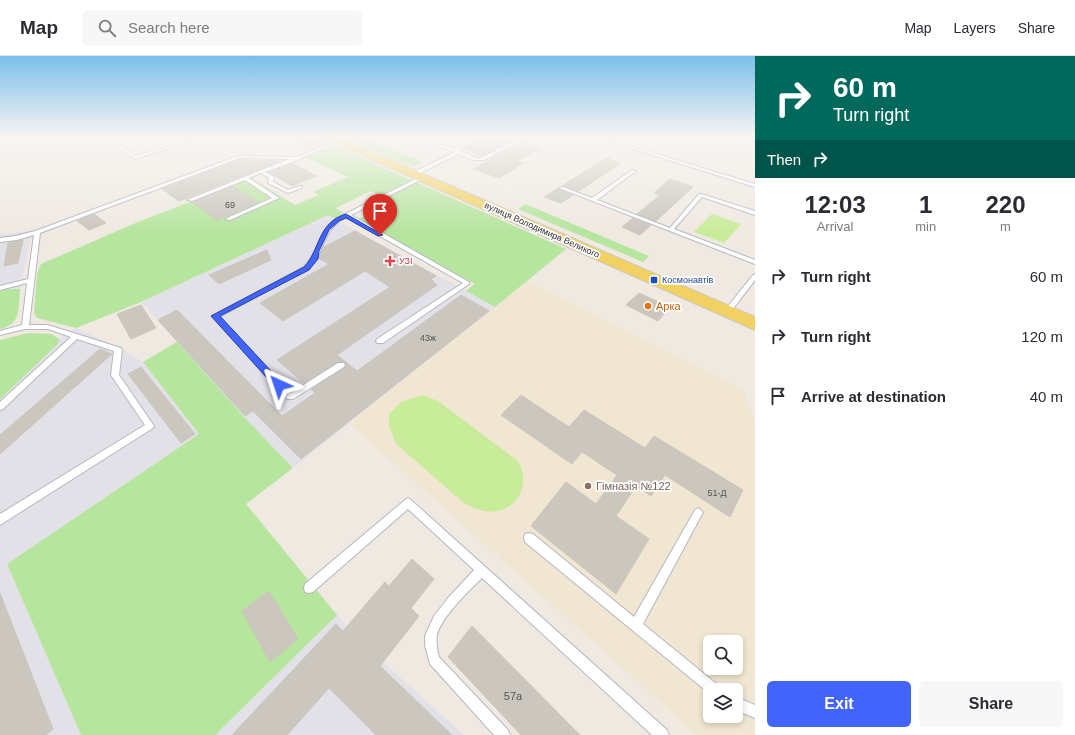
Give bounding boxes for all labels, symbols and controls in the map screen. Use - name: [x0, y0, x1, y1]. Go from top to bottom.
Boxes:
- search box: [82, 10, 362, 46]
- text: Map: [20, 17, 58, 38]
- icon: search: [96, 17, 118, 39]
- text: Search here: [128, 19, 210, 36]
- text: Map: [904, 20, 932, 36]
- text: Layers: [954, 20, 996, 36]
- text: Share: [1018, 20, 1055, 36]
- icon: right: [767, 72, 819, 124]
- text: 60 m: [833, 72, 897, 103]
- text: Turn right: [833, 105, 909, 125]
- icon: right: [809, 148, 831, 170]
- text: Then: [767, 151, 801, 168]
- text: 12:03: [804, 191, 866, 218]
- text: 1: [919, 191, 932, 218]
- text: 220: [986, 191, 1026, 218]
- pin: [363, 194, 397, 235]
- house number: 69: [225, 200, 235, 210]
- icon: arrive: [369, 200, 391, 222]
- street label: вулиця Володимира Великого: [483, 200, 601, 260]
- text: Arrival: [817, 219, 854, 234]
- text: min: [915, 219, 936, 234]
- text: m: [1000, 219, 1011, 234]
- marker: УЗІ: [384, 255, 396, 267]
- place label: УЗІ: [399, 256, 412, 266]
- icon: right: [767, 265, 789, 287]
- text: Turn right: [801, 268, 871, 285]
- text: 60 m: [1030, 268, 1063, 285]
- marker: Космонавтів: [649, 275, 659, 285]
- place label: Космонавтів: [662, 275, 714, 285]
- place label: Арка: [656, 300, 682, 312]
- marker: Арка: [643, 301, 653, 311]
- icon: right: [767, 325, 789, 347]
- text: Turn right: [801, 328, 871, 345]
- text: 120 m: [1021, 328, 1063, 345]
- house number: 43ж: [420, 333, 436, 343]
- position arrow: [258, 364, 300, 406]
- icon: arrive: [767, 385, 789, 407]
- text: Arrive at destination: [801, 388, 946, 405]
- text: 40 m: [1030, 388, 1063, 405]
- place label: Гімназія №122: [596, 480, 671, 492]
- marker: Гімназія №122: [583, 481, 593, 491]
- house number: 51-Д: [707, 488, 727, 498]
- map controls: [703, 635, 743, 723]
- button: search: [703, 635, 743, 675]
- button: Exit: [767, 681, 911, 727]
- button: Share: [919, 681, 1063, 727]
- button: layers: [703, 683, 743, 723]
- house number: 57а: [504, 690, 523, 702]

